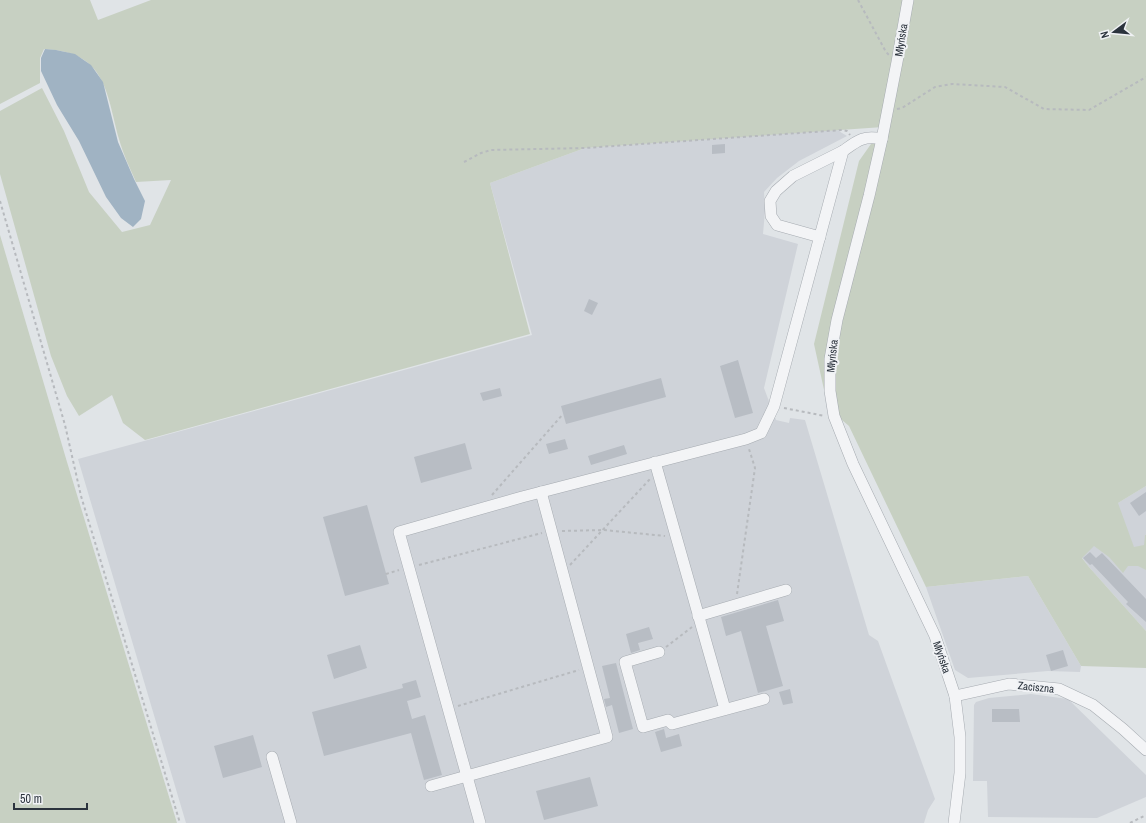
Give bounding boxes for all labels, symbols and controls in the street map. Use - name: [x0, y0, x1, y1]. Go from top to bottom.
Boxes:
- north arrow: [1094, 12, 1134, 52]
- street label: Młyńska: [891, 23, 911, 57]
- text: N: [1097, 30, 1112, 40]
- street label: Młyńska: [823, 339, 841, 373]
- street label: Młyńska: [930, 639, 954, 675]
- street label: Zaciszna: [1017, 678, 1055, 696]
- scale bar: [14, 785, 87, 811]
- text: 50 m: [20, 791, 42, 807]

